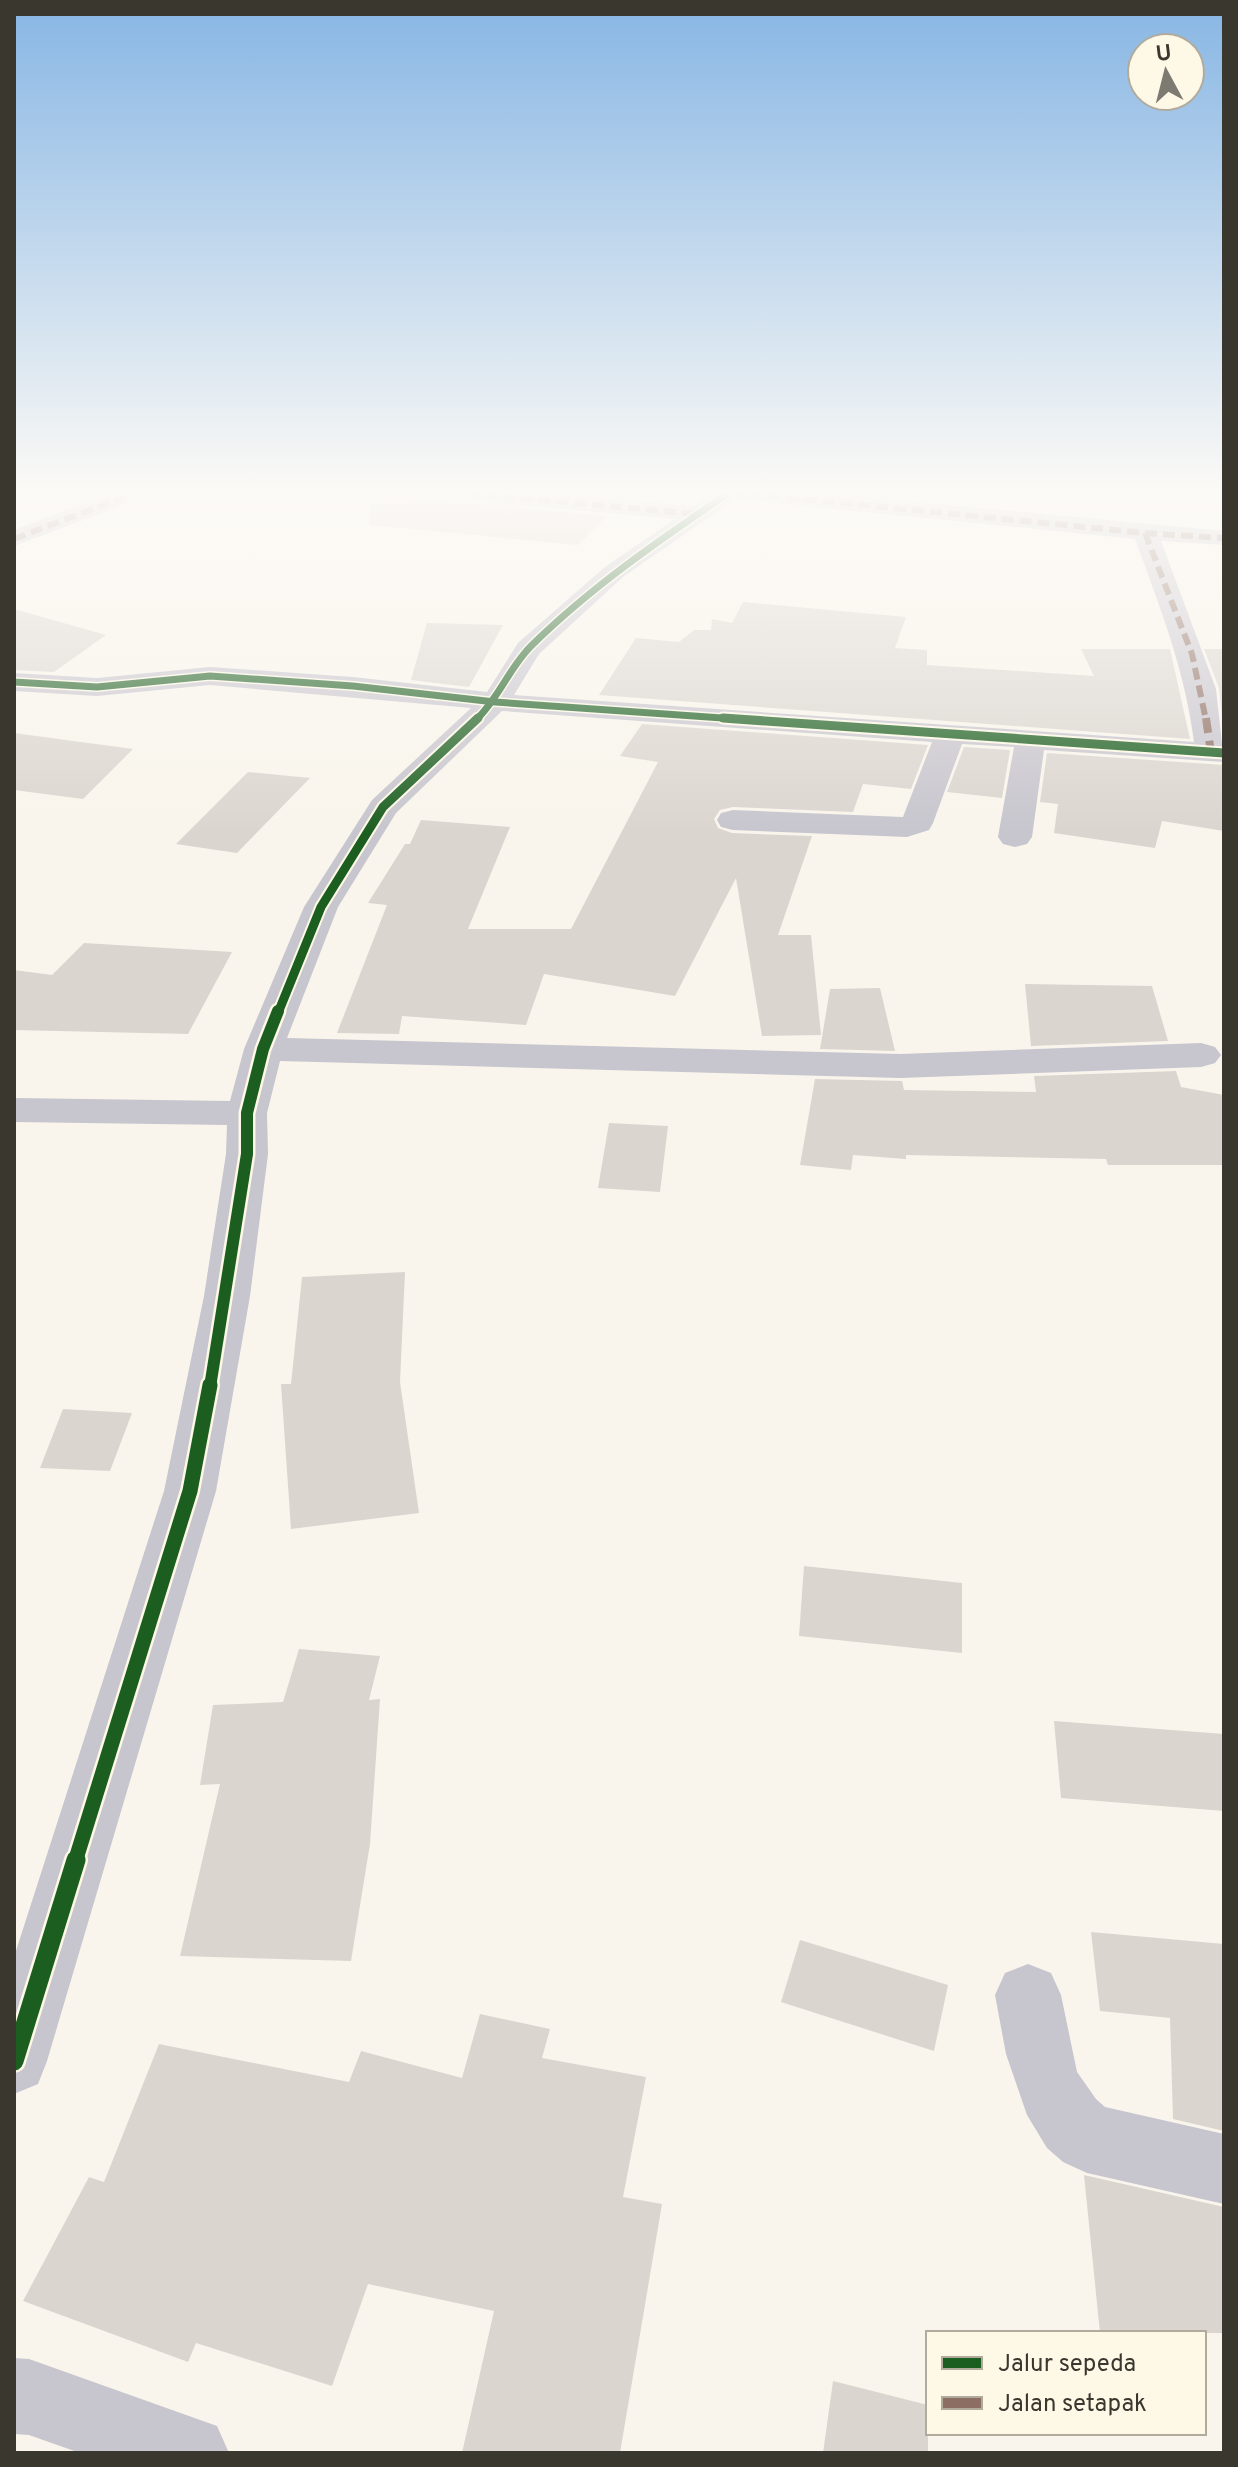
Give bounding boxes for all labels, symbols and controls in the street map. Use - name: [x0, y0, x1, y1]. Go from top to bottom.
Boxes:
- north arrow: [1126, 32, 1206, 112]
- text: U: [1154, 40, 1173, 69]
- legend: [926, 2331, 1206, 2435]
- text: Jalur sepeda: [998, 2350, 1136, 2380]
- text: Jalan setapak: [998, 2390, 1147, 2420]

